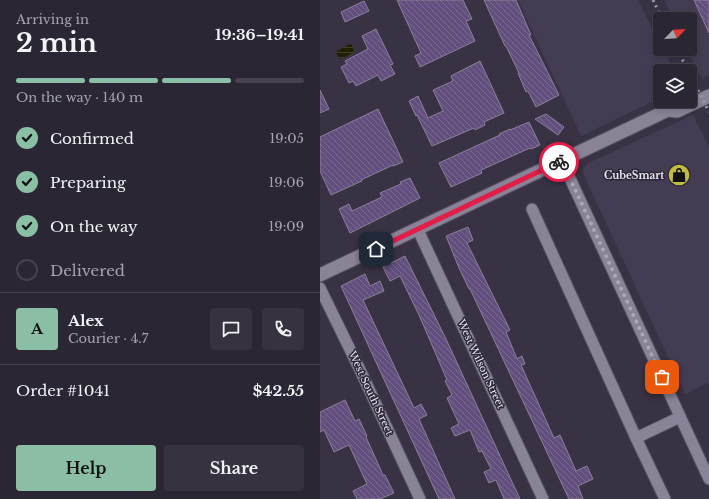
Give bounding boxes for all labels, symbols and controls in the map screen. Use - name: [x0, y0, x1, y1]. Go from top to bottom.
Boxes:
- text: Arriving in: [16, 11, 89, 28]
- north arrow: [653, 12, 697, 56]
- map controls: [653, 12, 697, 108]
- text: 19:36–19:41: [215, 25, 304, 44]
- text: 2 min: [16, 27, 97, 59]
- button: layers: [653, 64, 697, 108]
- text: On the way · 140 m: [16, 89, 143, 106]
- icon: check: [16, 127, 38, 149]
- text: Confirmed: [50, 129, 134, 148]
- text: 19:05: [269, 130, 304, 147]
- courier: [539, 142, 579, 182]
- icon: bike: [548, 151, 570, 173]
- shop icon: CubeSmart: [666, 162, 692, 188]
- place label: CubeSmart: [604, 169, 664, 182]
- icon: check: [16, 171, 38, 193]
- text: Preparing: [50, 173, 126, 192]
- text: 19:06: [268, 174, 304, 191]
- icon: check: [16, 215, 38, 237]
- text: On the way: [50, 217, 138, 236]
- text: 19:09: [268, 218, 304, 235]
- pin: [359, 232, 393, 266]
- icon: home: [365, 238, 387, 260]
- text: Delivered: [50, 261, 125, 280]
- button: chat: [210, 308, 252, 350]
- button: phone: [262, 308, 304, 350]
- text: Alex: [68, 311, 104, 330]
- street label: West Wilson Street: [454, 316, 507, 411]
- text: A: [31, 319, 43, 338]
- text: Courier · 4.7: [68, 330, 148, 347]
- street label: West South Street: [345, 348, 396, 437]
- pin: [645, 360, 679, 394]
- icon: bag: [651, 366, 673, 388]
- text: Order #1041: [16, 381, 110, 400]
- text: $42.55: [253, 381, 304, 400]
- button: Help: [16, 445, 156, 491]
- button: Share: [164, 445, 304, 491]

